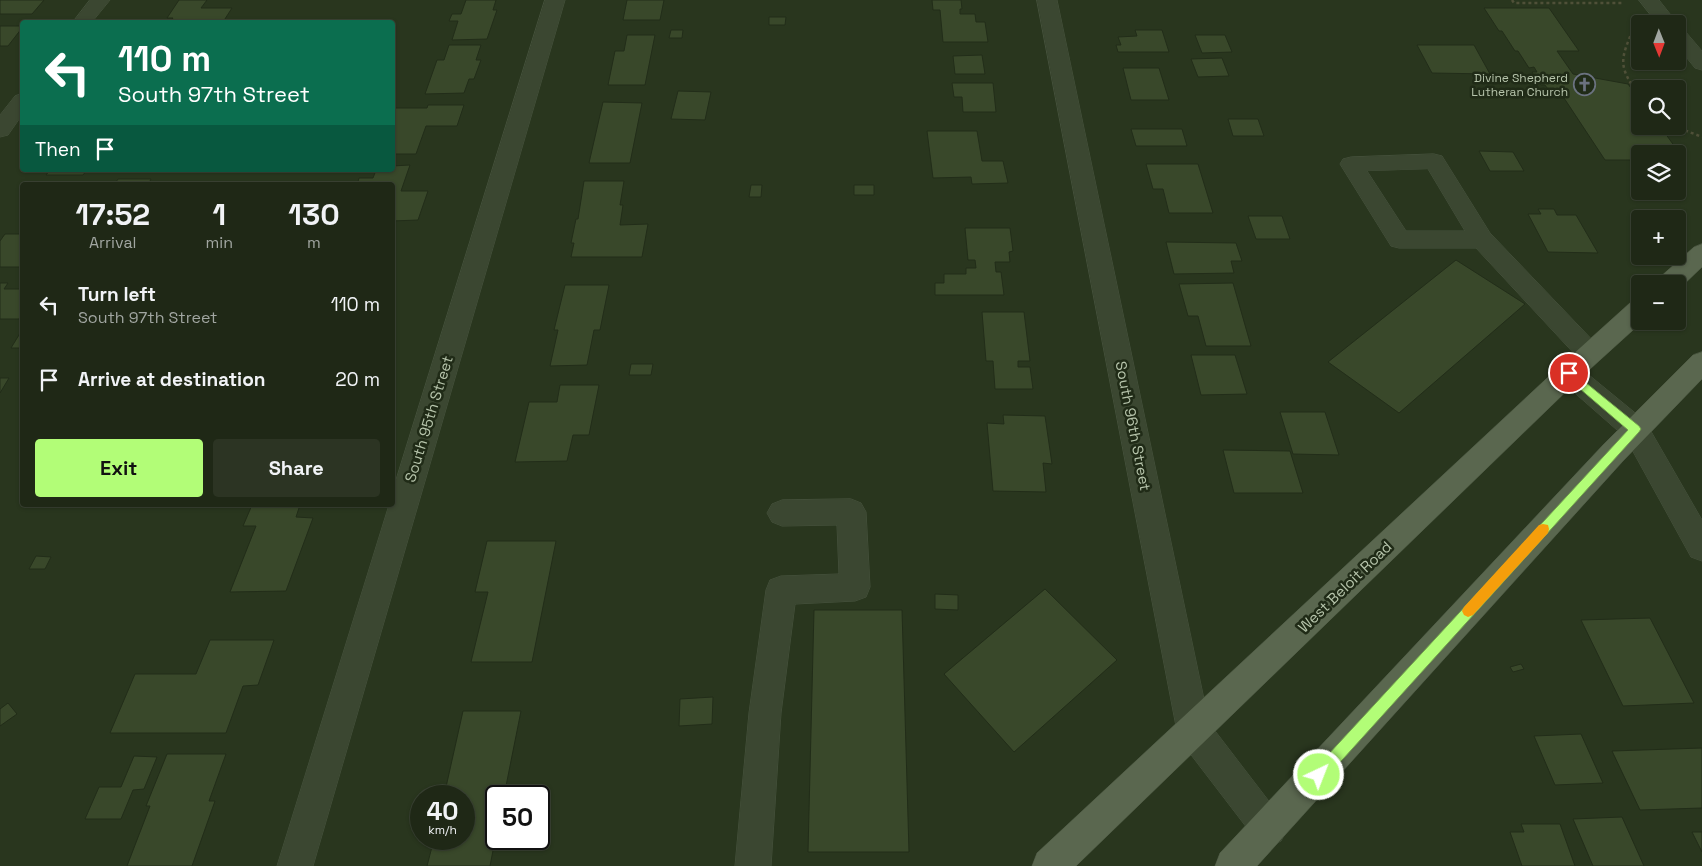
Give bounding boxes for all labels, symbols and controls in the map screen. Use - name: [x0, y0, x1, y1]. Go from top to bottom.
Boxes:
- north arrow: [1631, 15, 1686, 70]
- map controls: [1631, 15, 1686, 330]
- text: 110 m: [118, 37, 211, 81]
- icon: left: [35, 40, 100, 105]
- place label: Divine Shepherd Lutheran Church: [1471, 70, 1568, 100]
- church icon: Divine Shepherd Lutheran Church: [1572, 73, 1596, 97]
- text: South 97th Street: [118, 80, 310, 108]
- button: search: [1631, 80, 1686, 135]
- icon: arrive: [91, 135, 119, 163]
- text: Then: [35, 137, 81, 162]
- button: layers: [1631, 145, 1686, 200]
- text: 17:52: [75, 195, 150, 234]
- text: 1: [212, 195, 226, 234]
- text: 130: [288, 195, 340, 234]
- button: +: [1631, 210, 1686, 265]
- text: Arrival: [89, 232, 137, 253]
- text: min: [205, 232, 233, 253]
- text: m: [307, 232, 321, 253]
- button: −: [1631, 275, 1686, 330]
- text: Turn left: [78, 282, 156, 307]
- icon: left: [35, 291, 63, 319]
- text: 110 m: [331, 292, 380, 317]
- text: South 97th Street: [78, 307, 217, 328]
- pin: [1548, 352, 1590, 394]
- street label: South 95th Street: [400, 353, 457, 485]
- street label: South 96th Street: [1112, 359, 1155, 492]
- icon: arrive: [1555, 359, 1583, 387]
- icon: arrive: [35, 366, 63, 394]
- text: Arrive at destination: [78, 367, 266, 392]
- text: 20 m: [335, 367, 380, 392]
- button: Exit: [35, 439, 203, 497]
- button: Share: [213, 439, 380, 497]
- street label: West Beloit Road: [1294, 537, 1396, 636]
- position arrow: [1292, 748, 1344, 800]
- speed limit sign: 50: [485, 785, 550, 850]
- text: 40: [426, 795, 459, 827]
- text: km/h: [428, 822, 457, 838]

